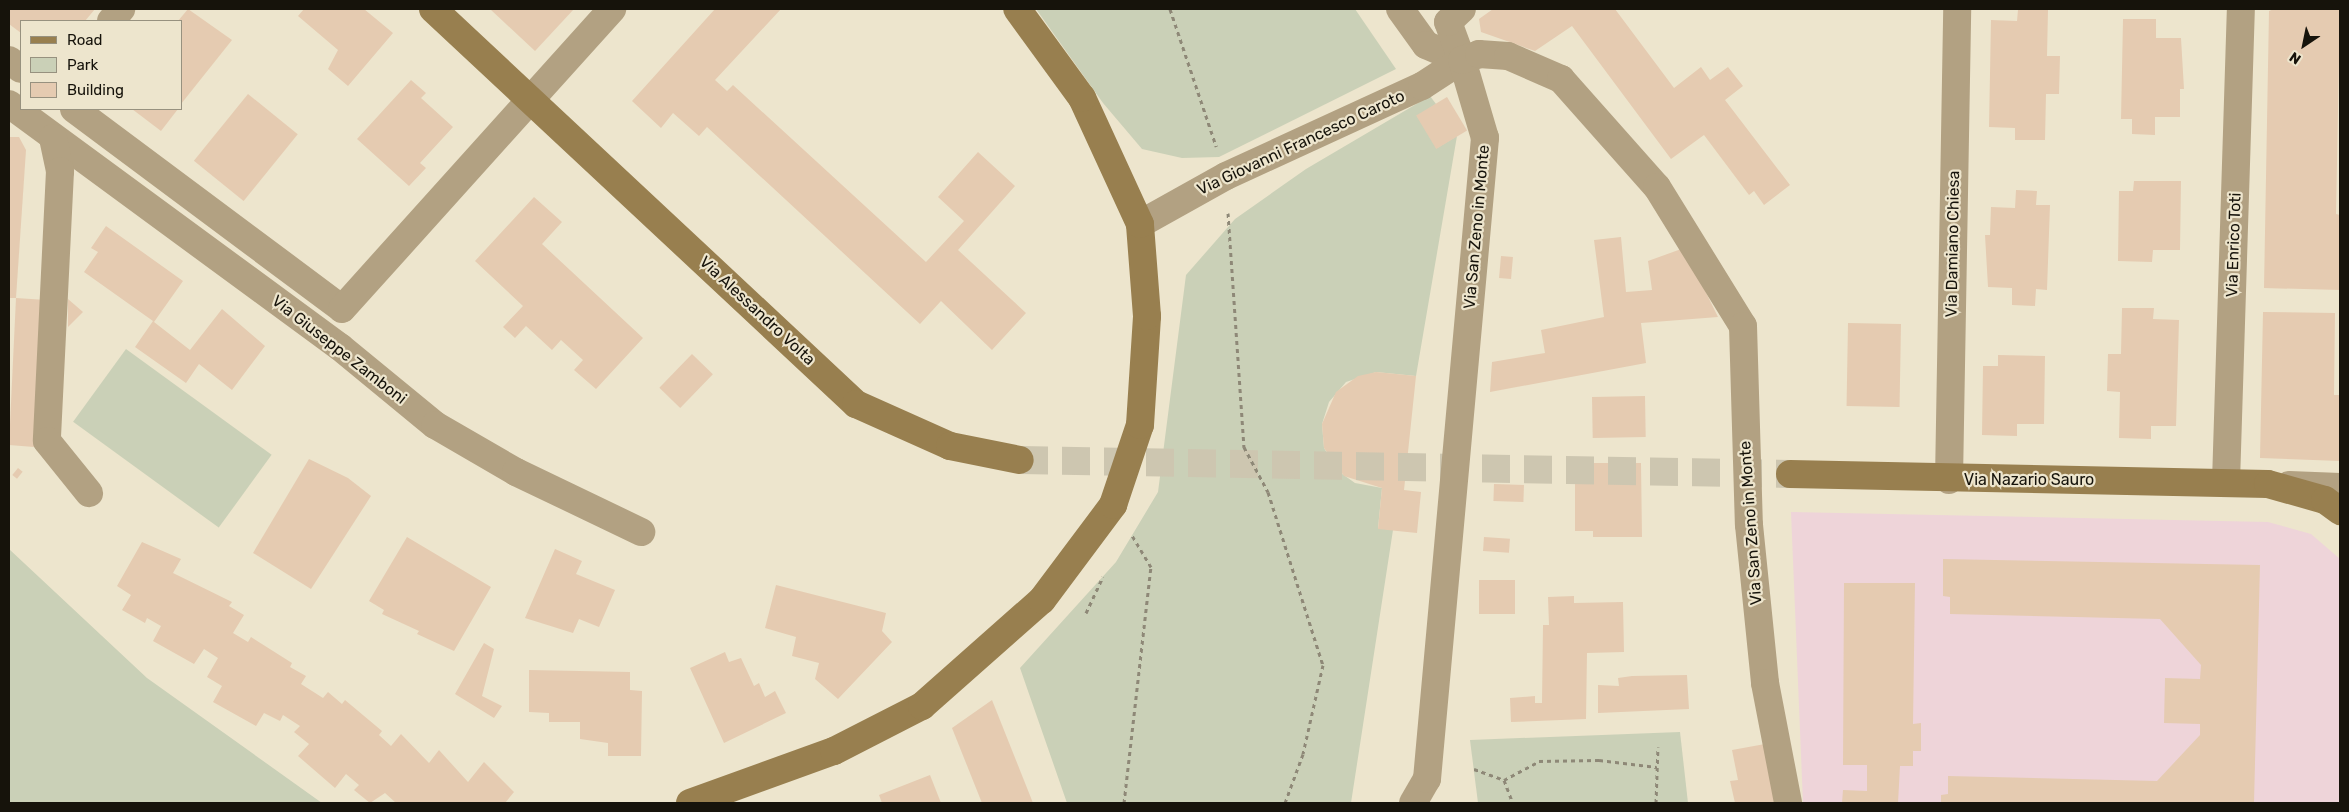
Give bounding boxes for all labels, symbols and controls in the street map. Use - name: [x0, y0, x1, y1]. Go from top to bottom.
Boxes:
- legend: [20, 20, 182, 110]
- north arrow: [2279, 20, 2329, 70]
- text: Road: [67, 31, 103, 49]
- text: N: [2286, 48, 2304, 68]
- text: Park: [67, 56, 98, 74]
- text: Building: [67, 81, 124, 99]
- street label: Via Giovanni Francesco Caroto: [1194, 86, 1408, 200]
- street label: Via San Zeno in Monte: [1460, 144, 1494, 310]
- street label: Via Damiano Chiesa: [1942, 170, 1964, 318]
- street label: Via Enrico Toti: [2223, 192, 2245, 298]
- street label: Via Alessandro Volta: [695, 252, 819, 370]
- street label: Via Giuseppe Zamboni: [268, 292, 410, 408]
- street label: Via San Zeno in Monte: [1736, 440, 1766, 606]
- street label: Via Nazario Sauro: [1964, 470, 2094, 490]

